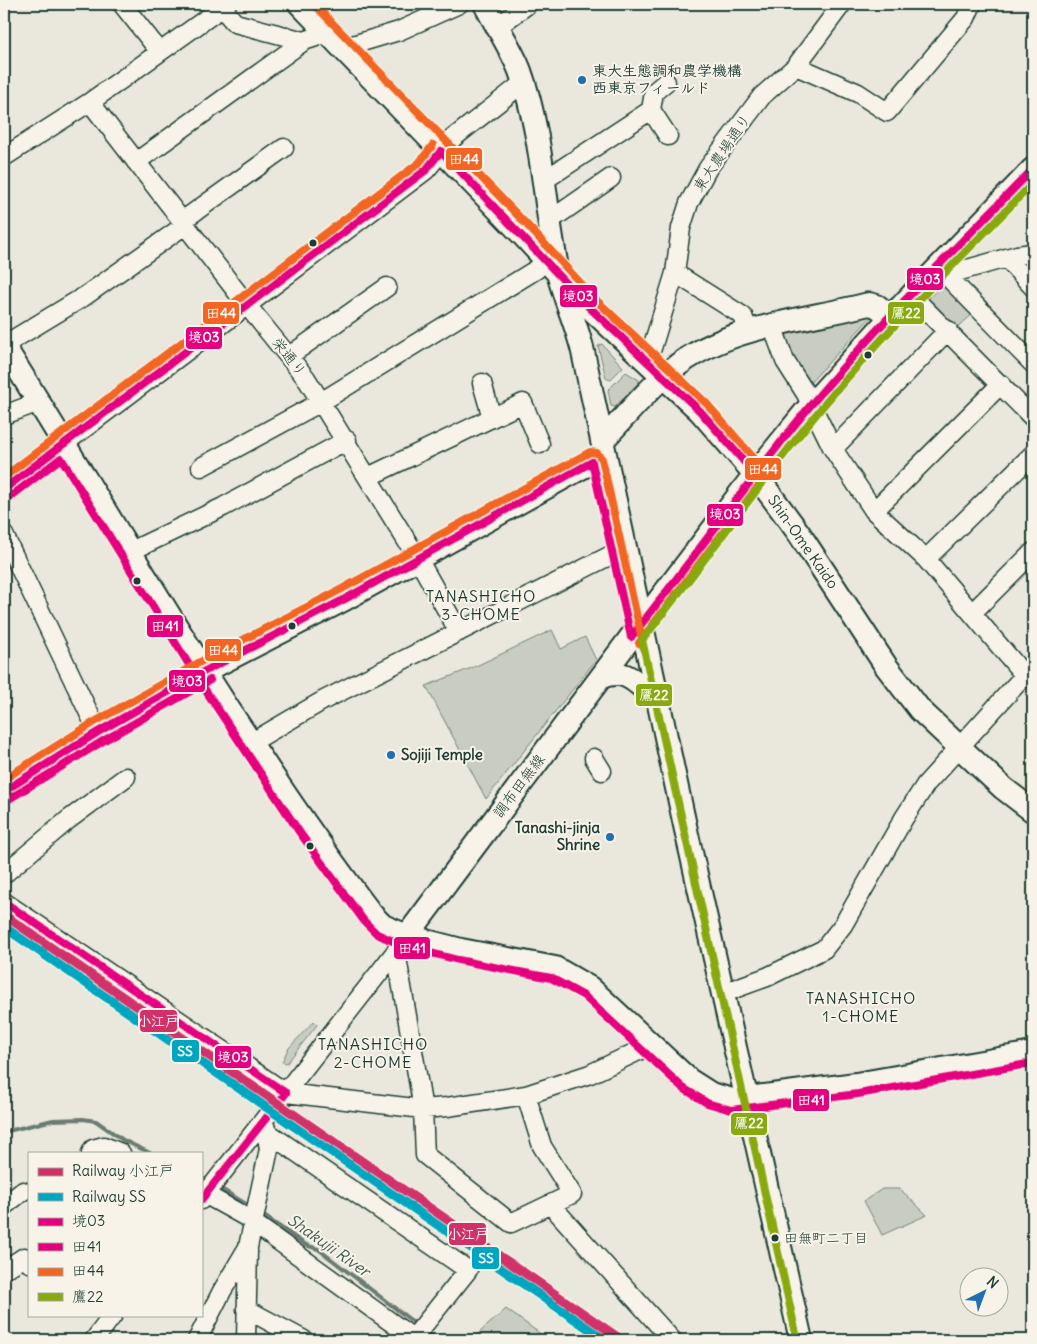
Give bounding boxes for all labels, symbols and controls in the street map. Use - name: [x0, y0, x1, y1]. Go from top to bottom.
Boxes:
- place label: 東大生態調和農学機構 西東京フィールド: [592, 61, 742, 97]
- marker: 東大生態調和農学機構 西東京フィールド: [576, 74, 588, 86]
- street label: 東大農場通り: [689, 110, 755, 195]
- line badge: 田44: [445, 147, 483, 171]
- text: 田44: [449, 150, 479, 168]
- unlabelled marker: [308, 238, 318, 248]
- line badge: 境03: [906, 267, 944, 291]
- text: 境03: [909, 270, 941, 288]
- line badge: 境03: [559, 284, 598, 308]
- text: 境03: [562, 287, 594, 305]
- line badge: 田44: [202, 301, 240, 325]
- line badge: 鷹22: [887, 301, 925, 325]
- text: 田44: [206, 304, 236, 322]
- text: 鷹22: [891, 304, 921, 322]
- line badge: 境03: [185, 326, 223, 350]
- text: 境03: [188, 328, 220, 346]
- street label: 栄通り: [268, 333, 311, 380]
- unlabelled marker: [863, 350, 873, 360]
- line badge: 田44: [744, 457, 782, 481]
- text: 田44: [748, 460, 778, 478]
- street label: Shin-Ome Kaido: [764, 491, 843, 592]
- line badge: 境03: [706, 503, 744, 527]
- text: 境03: [709, 505, 741, 523]
- unlabelled marker: [132, 576, 142, 586]
- district label: TANASHICHO 3-CHOME: [426, 586, 536, 624]
- line badge: 田41: [146, 614, 184, 638]
- text: 田41: [151, 617, 179, 635]
- unlabelled marker: [287, 621, 297, 631]
- line badge: 田44: [204, 638, 242, 662]
- text: 田44: [208, 641, 238, 659]
- line badge: 境03: [168, 669, 206, 693]
- text: 境03: [171, 672, 203, 690]
- line badge: 鷹22: [635, 683, 673, 707]
- text: 鷹22: [639, 686, 669, 704]
- place label: Sojiji Temple: [401, 745, 483, 765]
- marker: Sojiji Temple: [385, 749, 397, 761]
- street label: 調布田無線: [488, 750, 549, 821]
- place label: Tanashi-jinja Shrine: [515, 818, 600, 854]
- marker: Tanashi-jinja Shrine: [604, 831, 616, 843]
- unlabelled marker: [305, 841, 315, 851]
- line badge: 田41: [393, 936, 431, 960]
- text: 田41: [398, 939, 426, 957]
- district label: TANASHICHO 1-CHOME: [806, 988, 916, 1026]
- line badge: 小江戸: [139, 1009, 178, 1033]
- text: 小江戸: [137, 1012, 179, 1030]
- district label: TANASHICHO 2-CHOME: [318, 1034, 428, 1072]
- line badge: SS: [171, 1039, 200, 1063]
- text: SS: [177, 1042, 193, 1060]
- line badge: 境03: [214, 1045, 252, 1069]
- text: 境03: [217, 1048, 249, 1066]
- line badge: 田41: [792, 1088, 830, 1112]
- text: 田41: [797, 1091, 825, 1109]
- line badge: 鷹22: [730, 1112, 768, 1136]
- text: 鷹22: [734, 1114, 764, 1132]
- legend: [28, 1152, 202, 1316]
- text: Railway 小江戸: [72, 1161, 174, 1180]
- text: Railway SS: [72, 1187, 146, 1206]
- water label: Shakujii River: [284, 1209, 376, 1282]
- text: 境03: [72, 1211, 105, 1230]
- line badge: 小江戸: [448, 1222, 487, 1246]
- text: 小江戸: [447, 1225, 489, 1243]
- place label: 田無町二丁目: [784, 1229, 868, 1247]
- marker: 田無町二丁目: [770, 1233, 780, 1243]
- text: 田41: [72, 1237, 101, 1256]
- line badge: SS: [471, 1246, 500, 1270]
- text: SS: [478, 1249, 494, 1267]
- text: 田44: [72, 1261, 105, 1280]
- north arrow: [960, 1266, 1010, 1316]
- text: N: [983, 1272, 1002, 1292]
- text: 鷹22: [72, 1287, 103, 1306]

